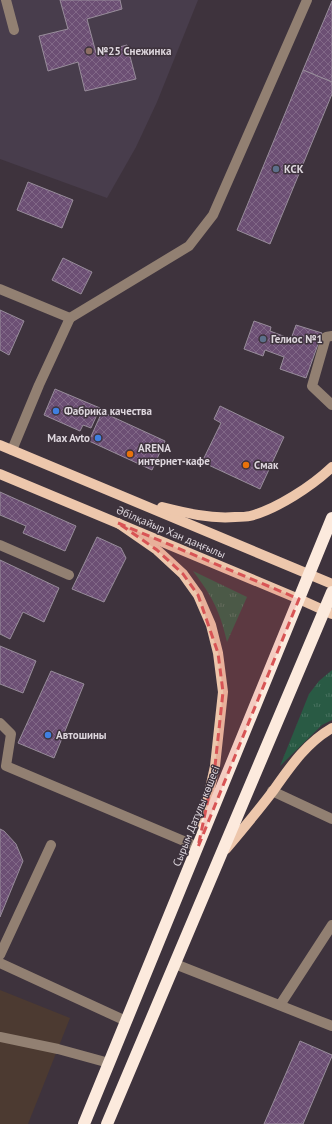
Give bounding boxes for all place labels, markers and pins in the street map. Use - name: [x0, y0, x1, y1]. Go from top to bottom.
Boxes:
- place label: №25 Снежинка: [97, 44, 171, 58]
- marker: №25 Снежинка: [84, 46, 94, 56]
- place label: КСК: [284, 162, 304, 176]
- marker: КСК: [271, 164, 281, 174]
- place label: Гелиос №1: [271, 332, 323, 346]
- marker: Гелиос №1: [258, 334, 268, 344]
- place label: Фабрика качества: [64, 404, 152, 418]
- marker: Фабрика качества: [51, 406, 61, 416]
- place label: Max Avto: [47, 431, 90, 445]
- marker: Max Avto: [93, 433, 103, 443]
- place label: ARENA интернет-кафе: [138, 441, 210, 468]
- marker: ARENA интернет-кафе: [125, 449, 135, 459]
- place label: Смак: [254, 458, 279, 472]
- marker: Смак: [241, 460, 251, 470]
- place label: Автошины: [56, 728, 107, 742]
- marker: Автошины: [43, 730, 53, 740]

